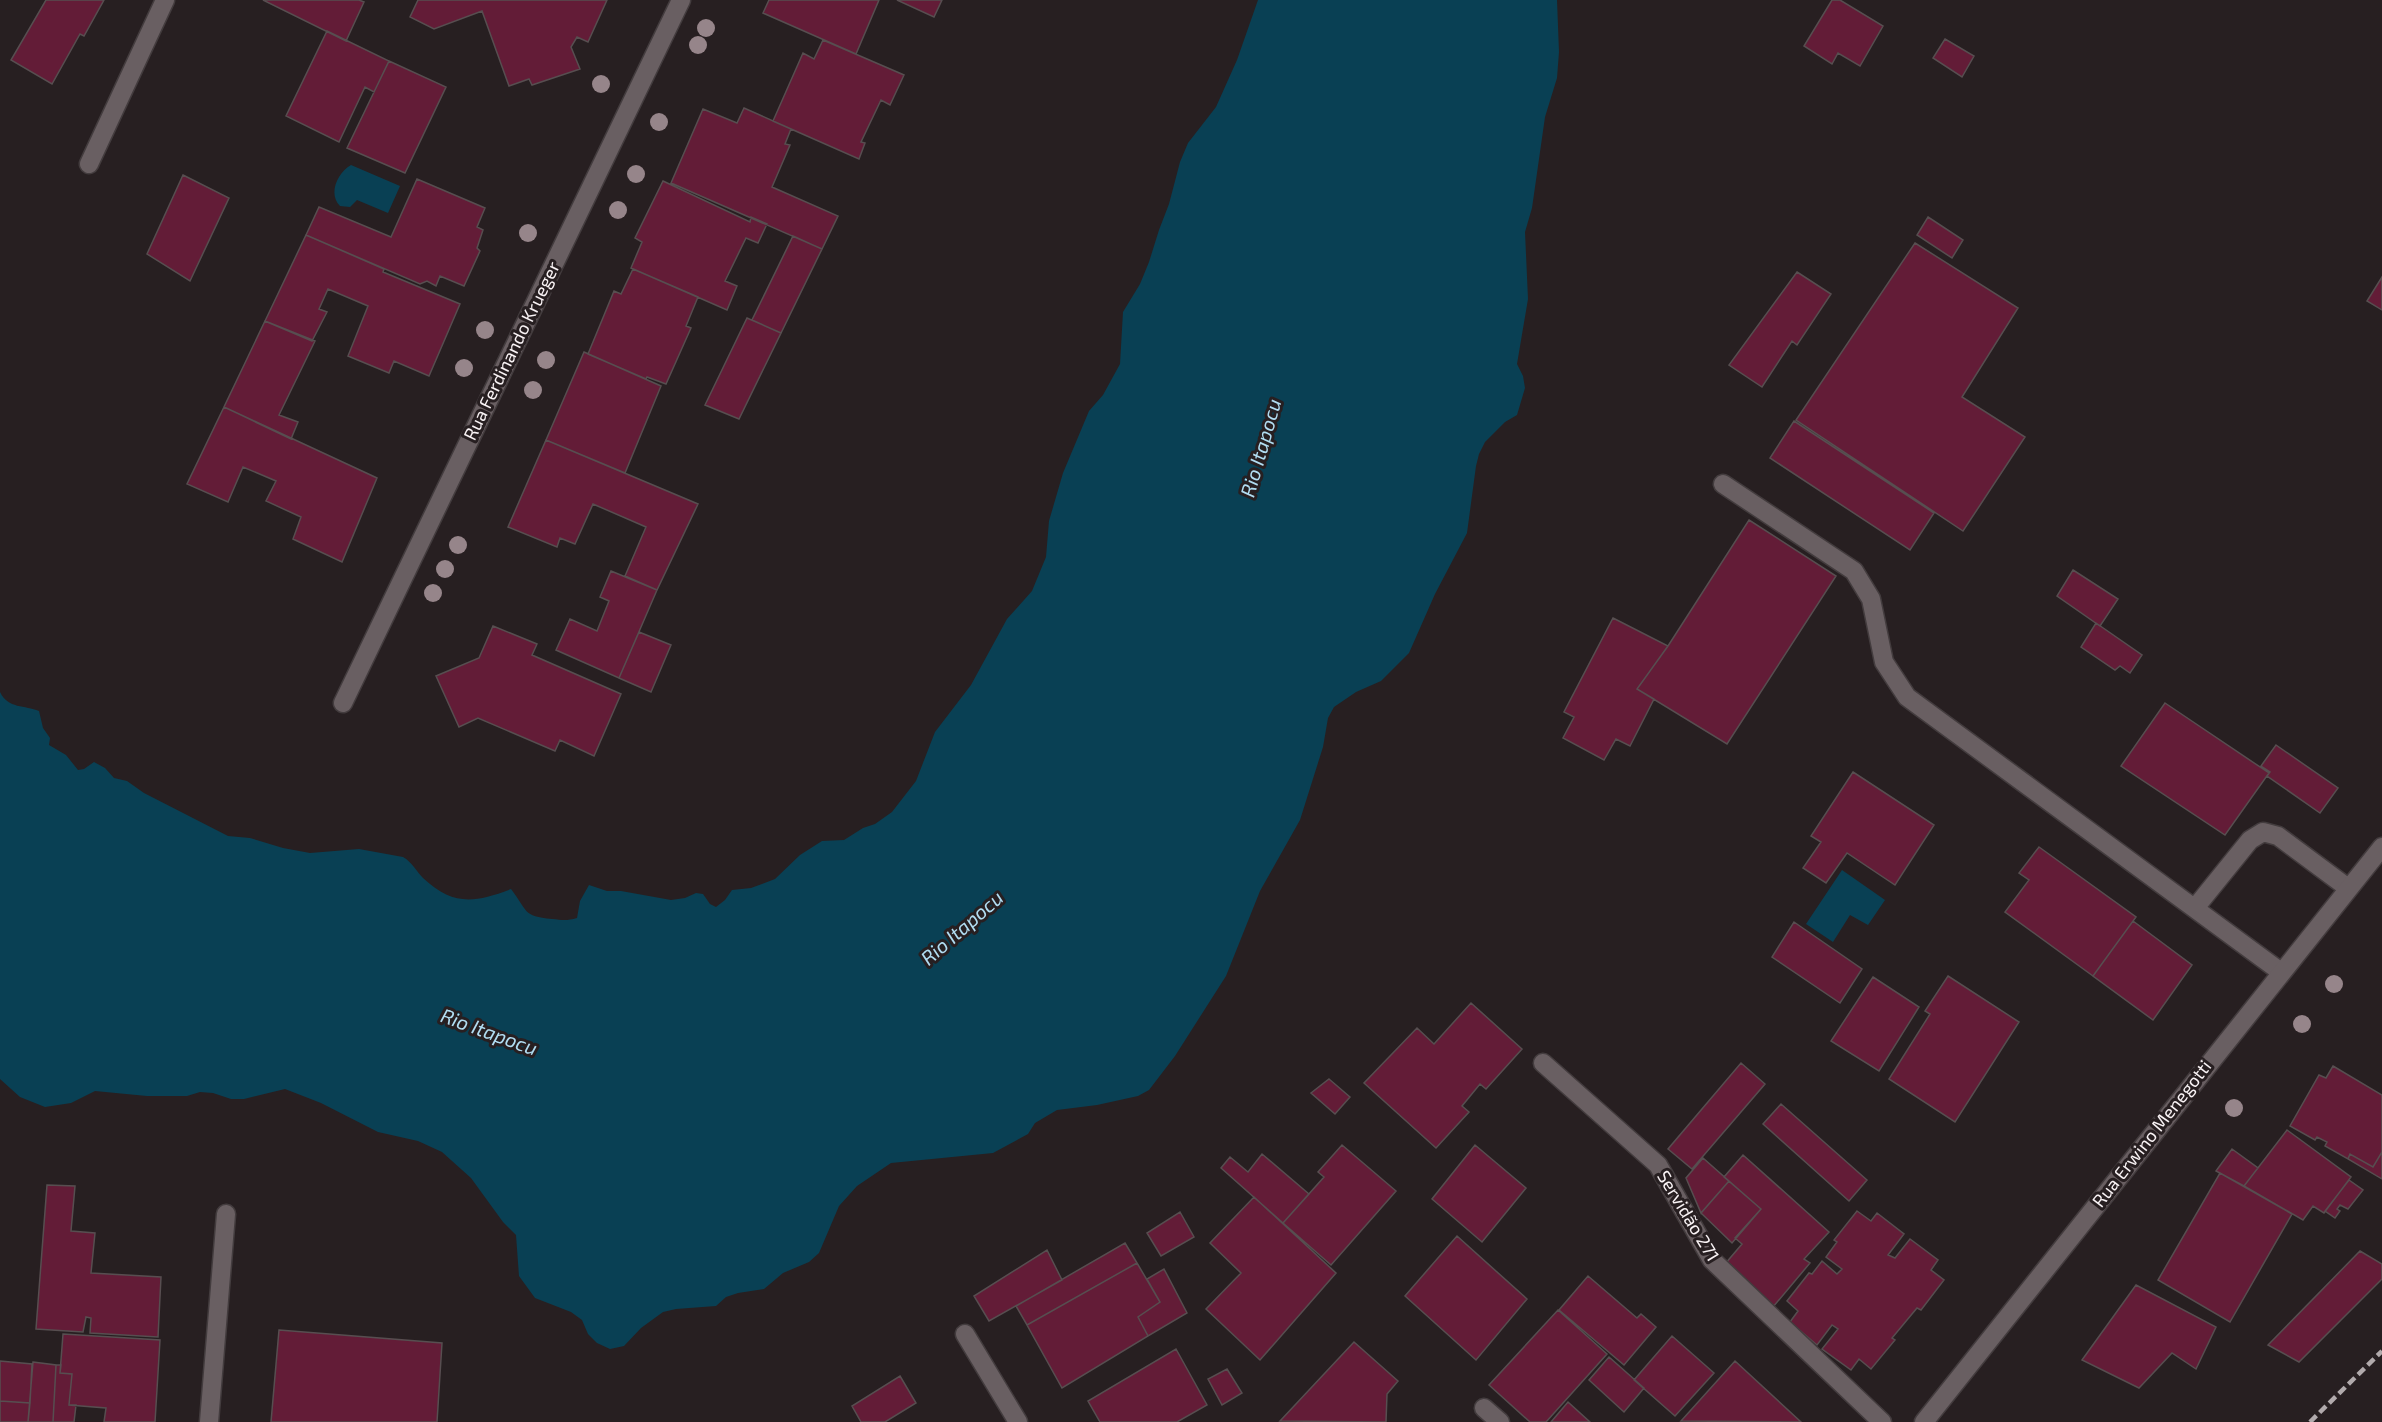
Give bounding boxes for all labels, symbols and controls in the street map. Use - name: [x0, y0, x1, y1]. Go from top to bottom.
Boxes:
- street label: Rua Ferdinando Krueger: [458, 258, 564, 444]
- water label: Rio Itapocu: [1235, 396, 1286, 500]
- water label: Rio Itapocu: [915, 885, 1007, 969]
- water label: Rio Itapocu: [438, 1003, 541, 1060]
- street label: Rua Erwino Menegotti: [2087, 1055, 2215, 1211]
- street label: Servidão 271: [1653, 1166, 1725, 1265]

